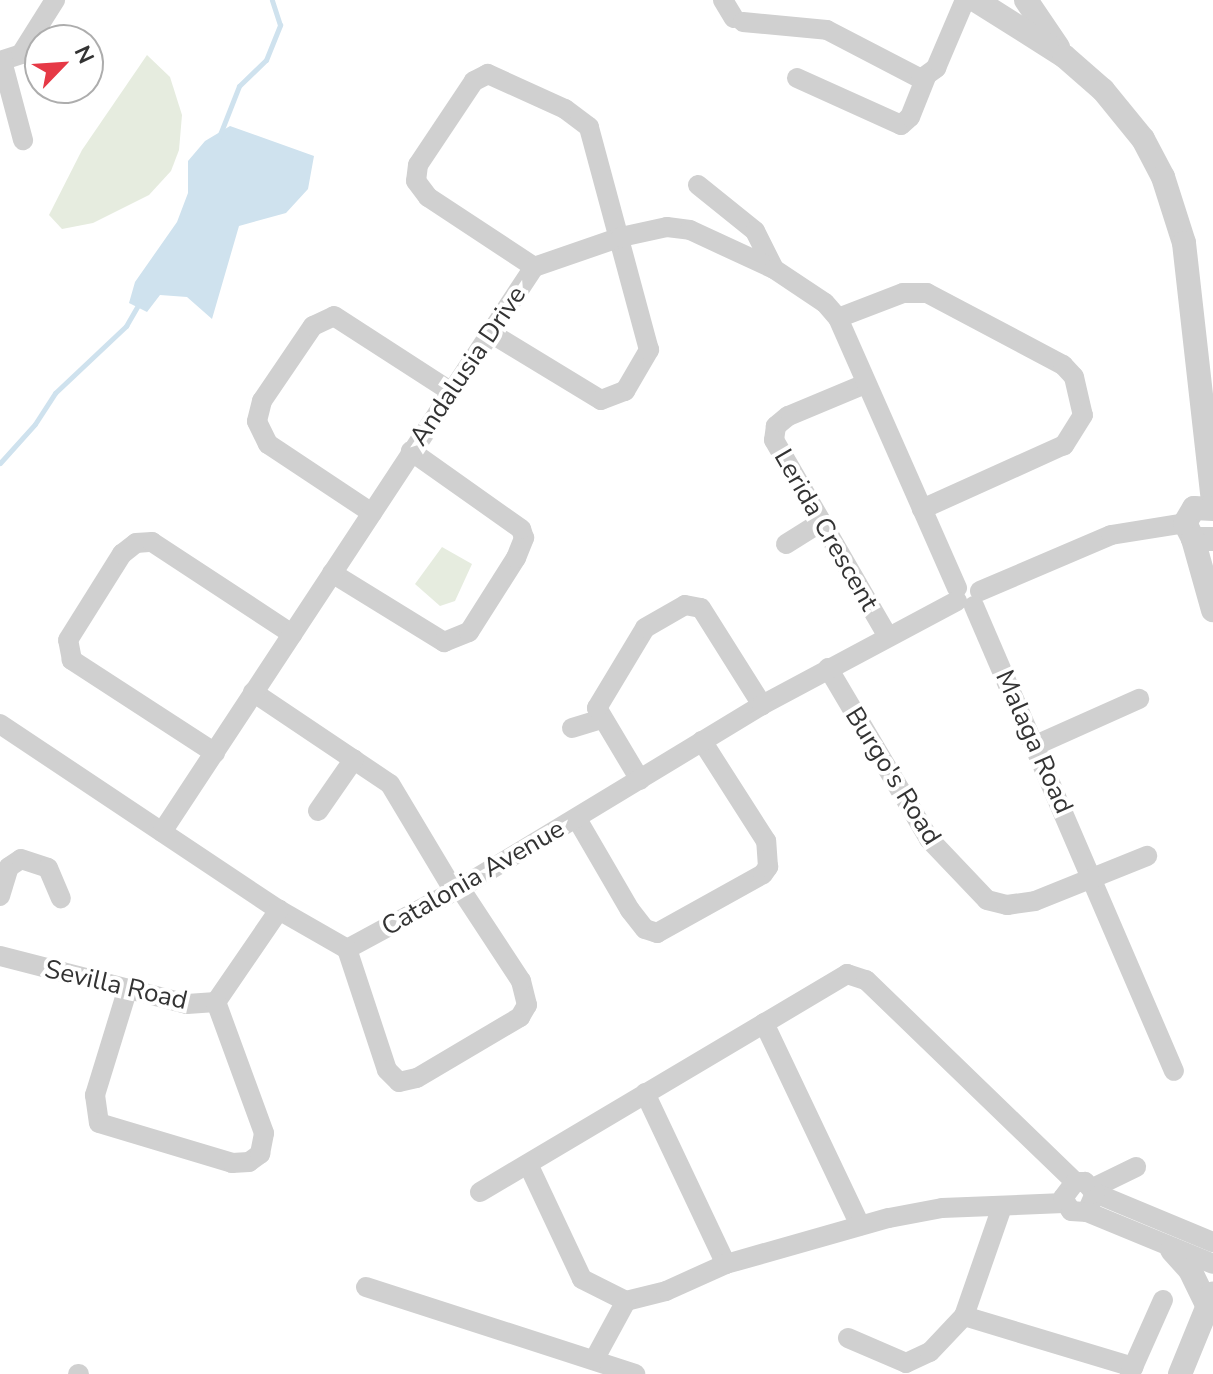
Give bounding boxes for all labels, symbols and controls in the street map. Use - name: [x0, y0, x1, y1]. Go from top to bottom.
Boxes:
- north arrow: [24, 24, 104, 104]
- text: N: [67, 41, 101, 69]
- street label: Andalusia Drive: [403, 280, 533, 452]
- street label: Lerida Crescent: [767, 444, 885, 616]
- street label: Malaga Road: [988, 665, 1080, 819]
- street label: Burgo's Road: [838, 701, 948, 851]
- street label: Catalonia Avenue: [376, 813, 570, 943]
- street label: Sevilla Road: [42, 953, 190, 1017]

